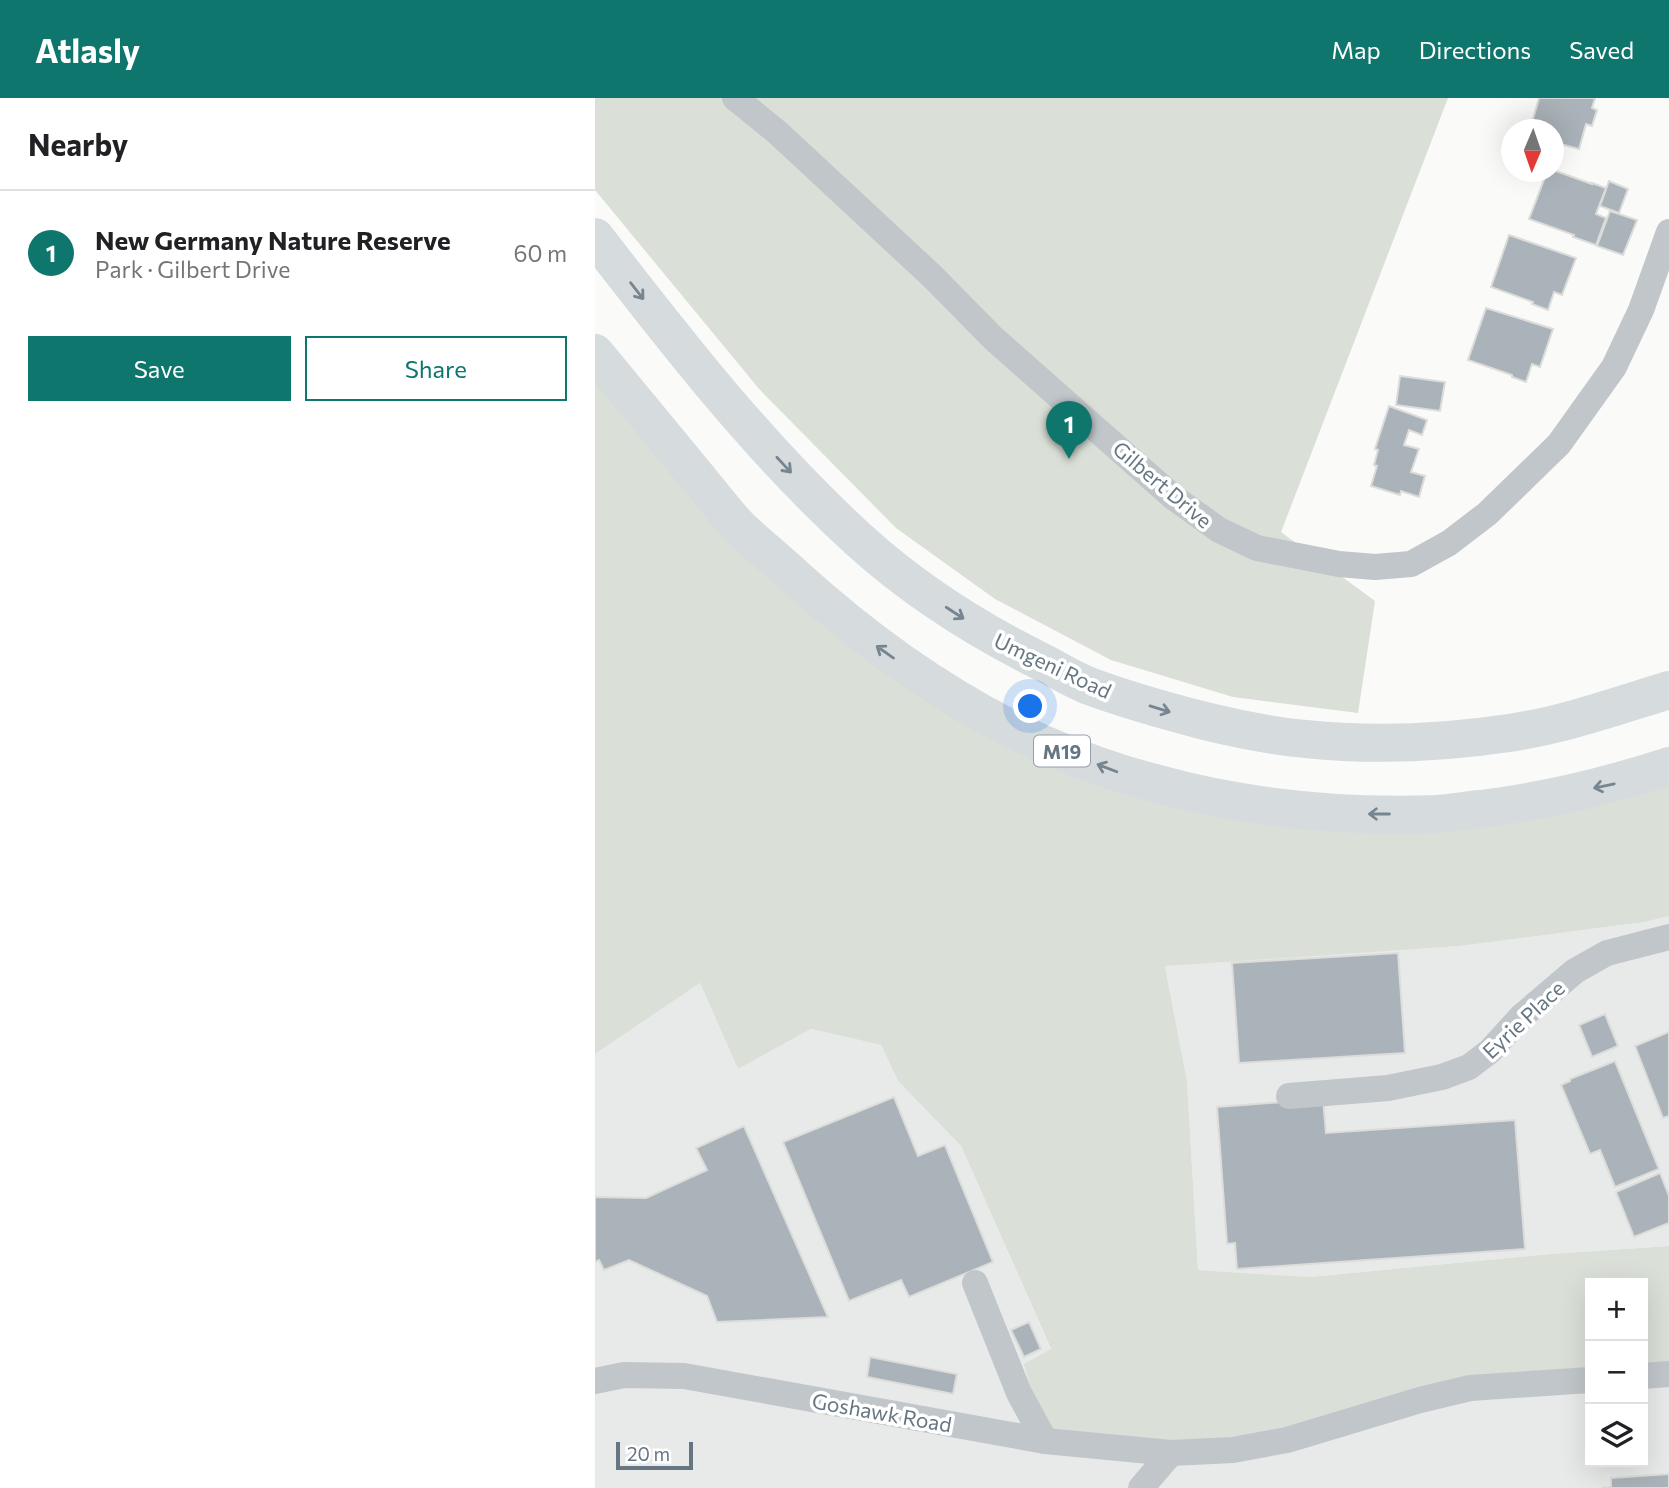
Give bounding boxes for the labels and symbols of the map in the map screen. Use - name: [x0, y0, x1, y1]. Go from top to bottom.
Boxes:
- north arrow: [1501, 119, 1564, 182]
- one-way arrow: [629, 282, 644, 300]
- pin: 1: [1046, 401, 1092, 459]
- street label: Gilbert Drive: [1108, 435, 1218, 533]
- one-way arrow: [776, 456, 792, 474]
- one-way arrow: [945, 606, 965, 620]
- street label: Umgeni Road: [990, 627, 1116, 703]
- one-way arrow: [876, 645, 895, 659]
- your location: [1013, 689, 1047, 723]
- one-way arrow: [1149, 704, 1171, 717]
- road number: M19: [1034, 736, 1090, 766]
- one-way arrow: [1097, 761, 1119, 774]
- one-way arrow: [1593, 779, 1616, 793]
- one-way arrow: [1368, 807, 1391, 821]
- street label: Eyrie Place: [1477, 975, 1569, 1063]
- street label: Goshawk Road: [810, 1387, 954, 1437]
- scale bar: [616, 1439, 693, 1471]

